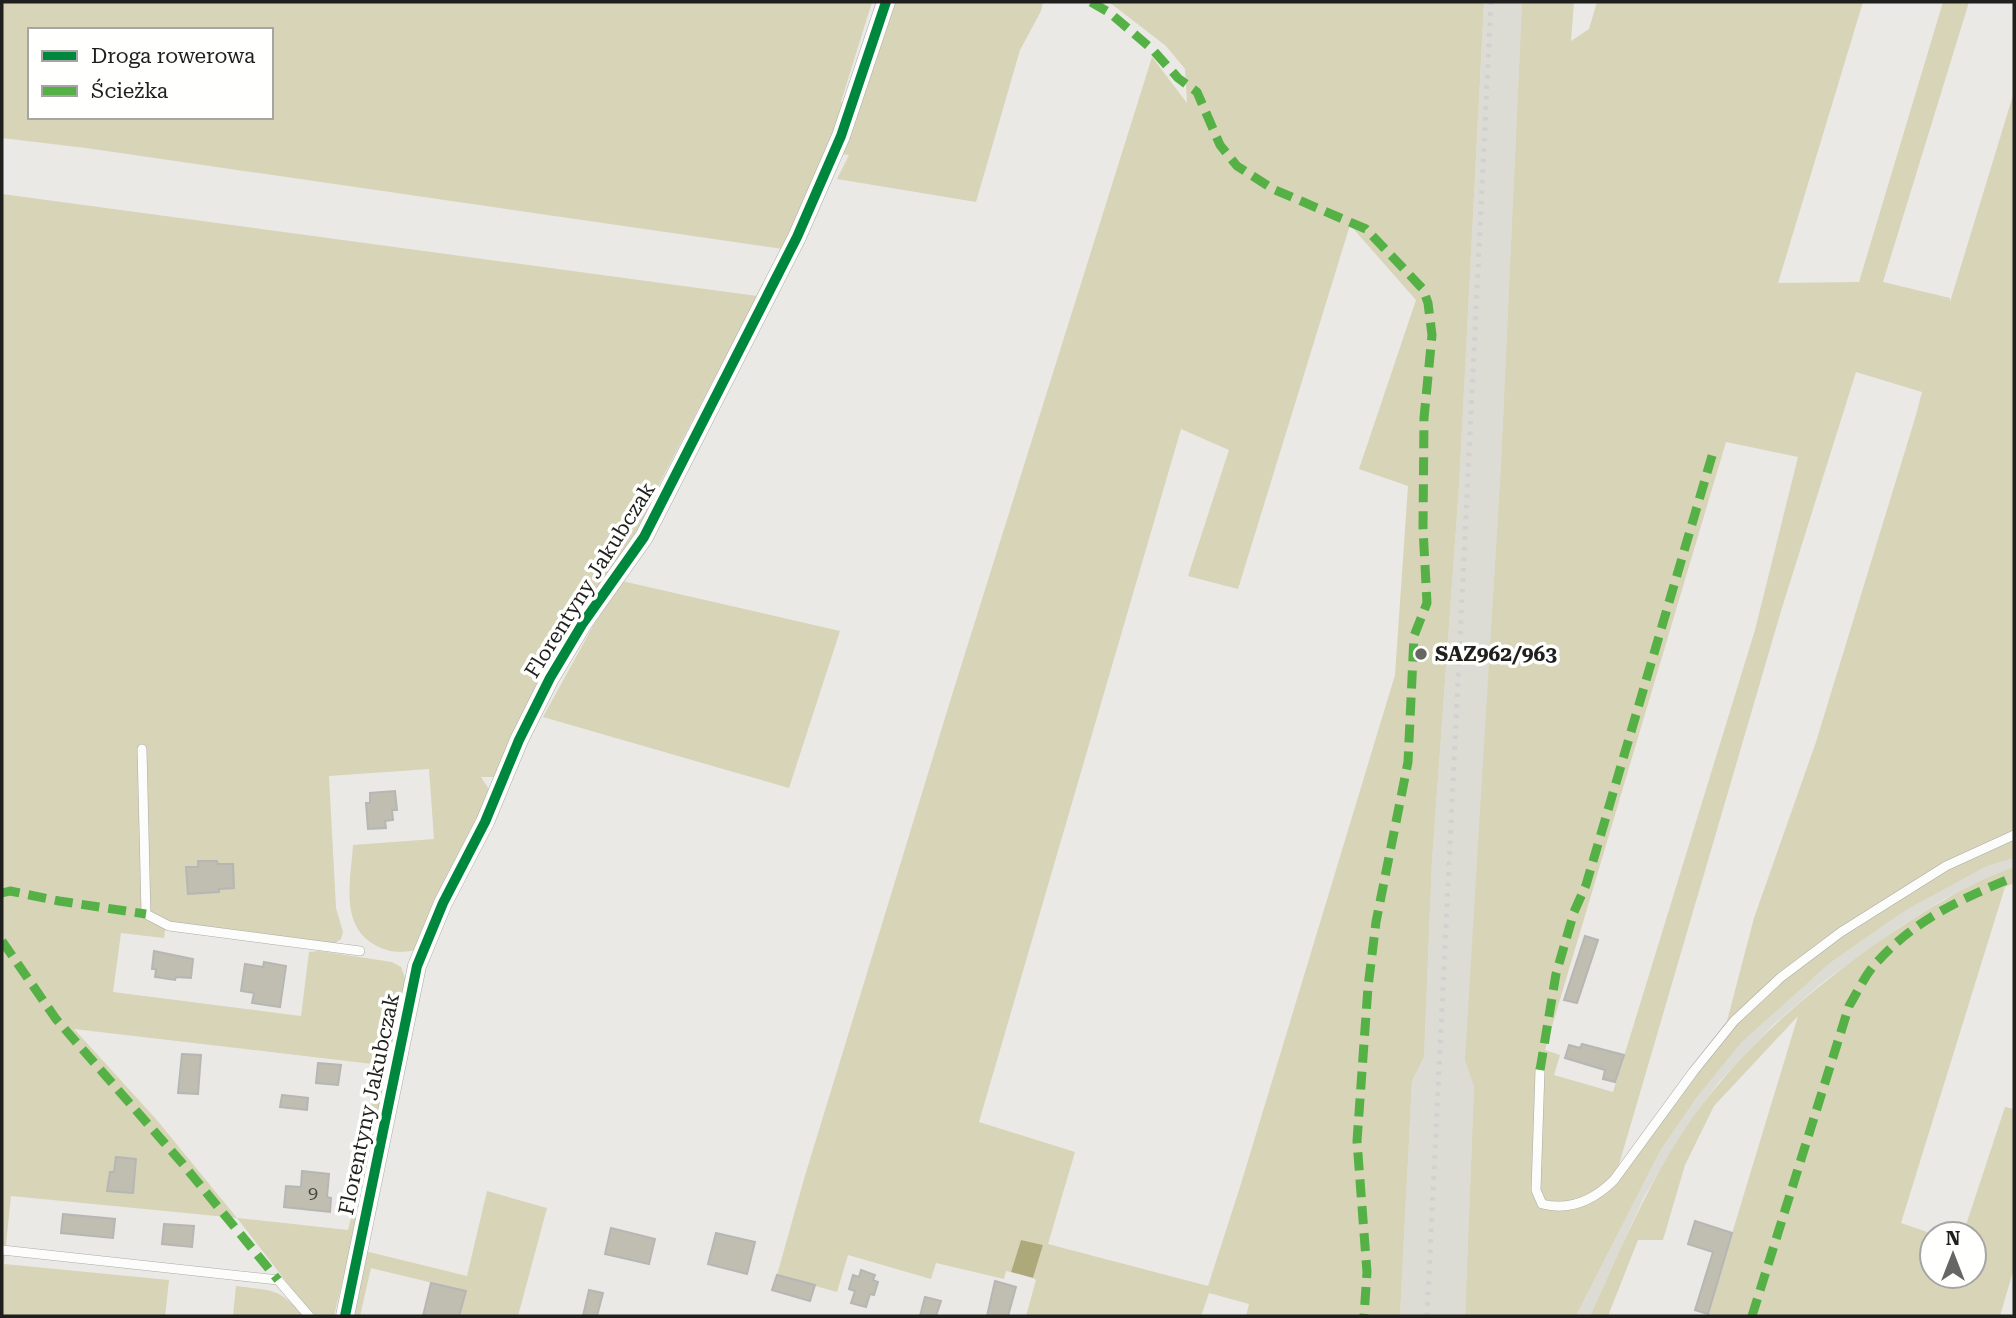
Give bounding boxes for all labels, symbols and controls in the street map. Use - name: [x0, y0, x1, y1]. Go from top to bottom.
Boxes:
- legend: [28, 28, 273, 119]
- text: Droga rowerowa: [91, 44, 256, 68]
- text: Ścieżka: [91, 78, 169, 103]
- street label: Florentyny Jakubczak: [520, 478, 660, 682]
- place label: SAZ962/963: [1435, 642, 1557, 666]
- marker: SAZ962/963: [1413, 646, 1429, 662]
- street label: Florentyny Jakubczak: [334, 991, 404, 1217]
- house number: 9: [308, 1182, 318, 1203]
- north arrow: [1918, 1220, 1988, 1290]
- text: N: [1946, 1227, 1961, 1250]

